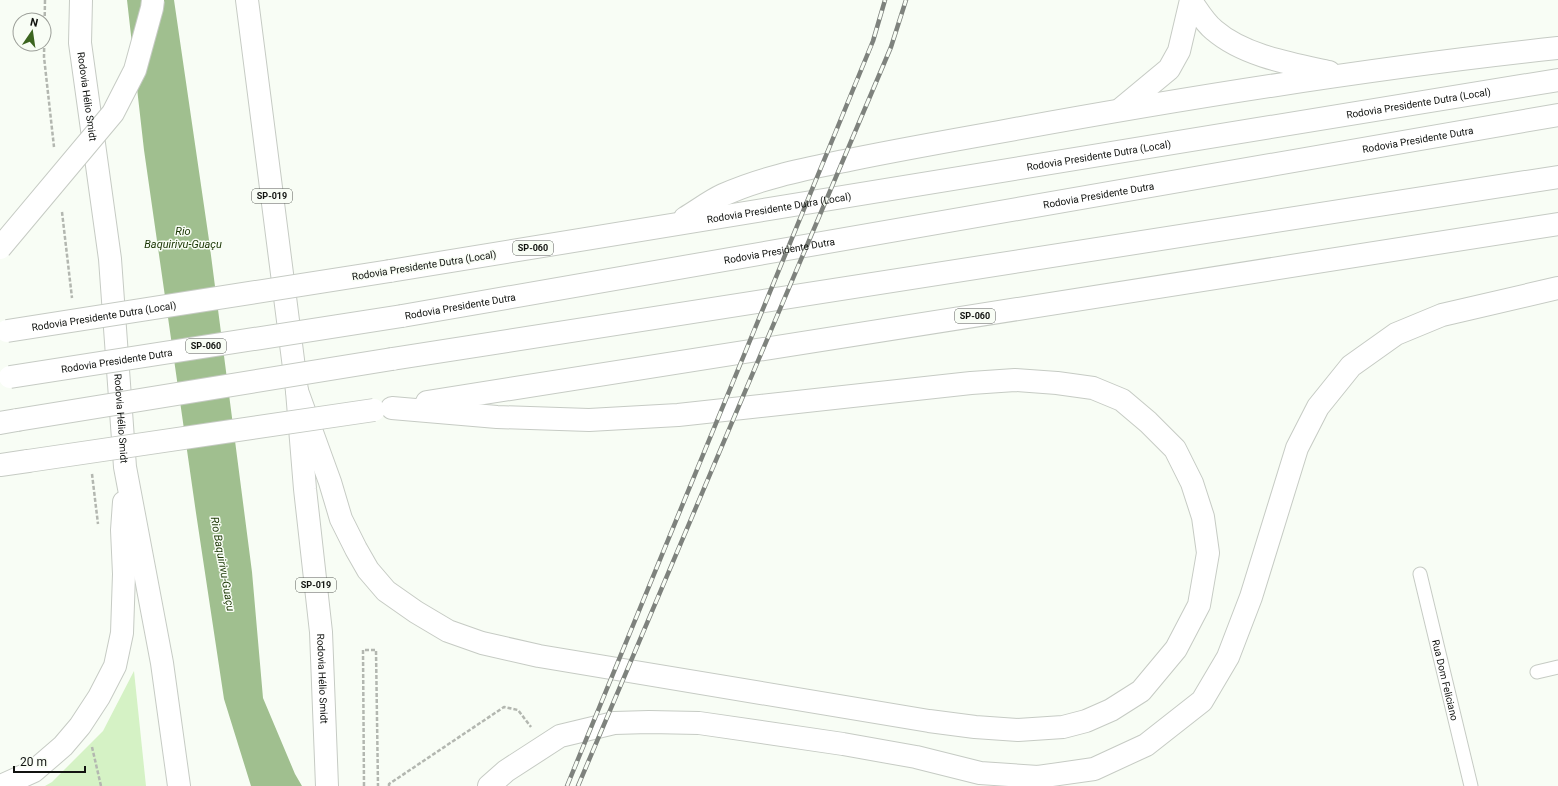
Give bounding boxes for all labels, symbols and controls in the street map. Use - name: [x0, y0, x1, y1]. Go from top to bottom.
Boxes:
- north arrow: [12, 12, 52, 52]
- text: N: [29, 16, 40, 30]
- street label: Rodovia Hélio Smidt: [75, 51, 99, 142]
- street label: Rodovia Presidente Dutra (Local): [1345, 86, 1492, 121]
- street label: Rodovia Presidente Dutra: [1361, 125, 1474, 155]
- street label: Rodovia Presidente Dutra (Local): [1026, 138, 1172, 173]
- street label: Rodovia Presidente Dutra: [1042, 180, 1155, 210]
- road number: SP-019: [252, 189, 292, 203]
- street label: Rodovia Presidente Dutra (Local): [706, 191, 852, 225]
- water label: Rio Baquirivu-Guaçu: [144, 225, 222, 251]
- street label: Rodovia Presidente Dutra: [723, 236, 836, 266]
- road number: SP-060: [513, 241, 553, 255]
- street label: Rodovia Presidente Dutra (Local): [351, 249, 497, 283]
- street label: Rodovia Presidente Dutra: [404, 291, 517, 321]
- street label: Rodovia Presidente Dutra (Local): [31, 300, 177, 333]
- road number: SP-060: [955, 309, 995, 323]
- road number: SP-060: [186, 339, 226, 353]
- street label: Rodovia Presidente Dutra: [60, 347, 173, 375]
- street label: Rodovia Hélio Smidt: [112, 373, 130, 464]
- water label: Rio Baquirivu-Guaçu: [208, 516, 237, 612]
- road number: SP-019: [296, 578, 336, 592]
- street label: Rodovia Hélio Smidt: [315, 633, 330, 724]
- street label: Rua Dom Feliciano: [1430, 638, 1460, 722]
- scale bar: [14, 748, 85, 774]
- text: 20 m: [20, 755, 47, 769]

